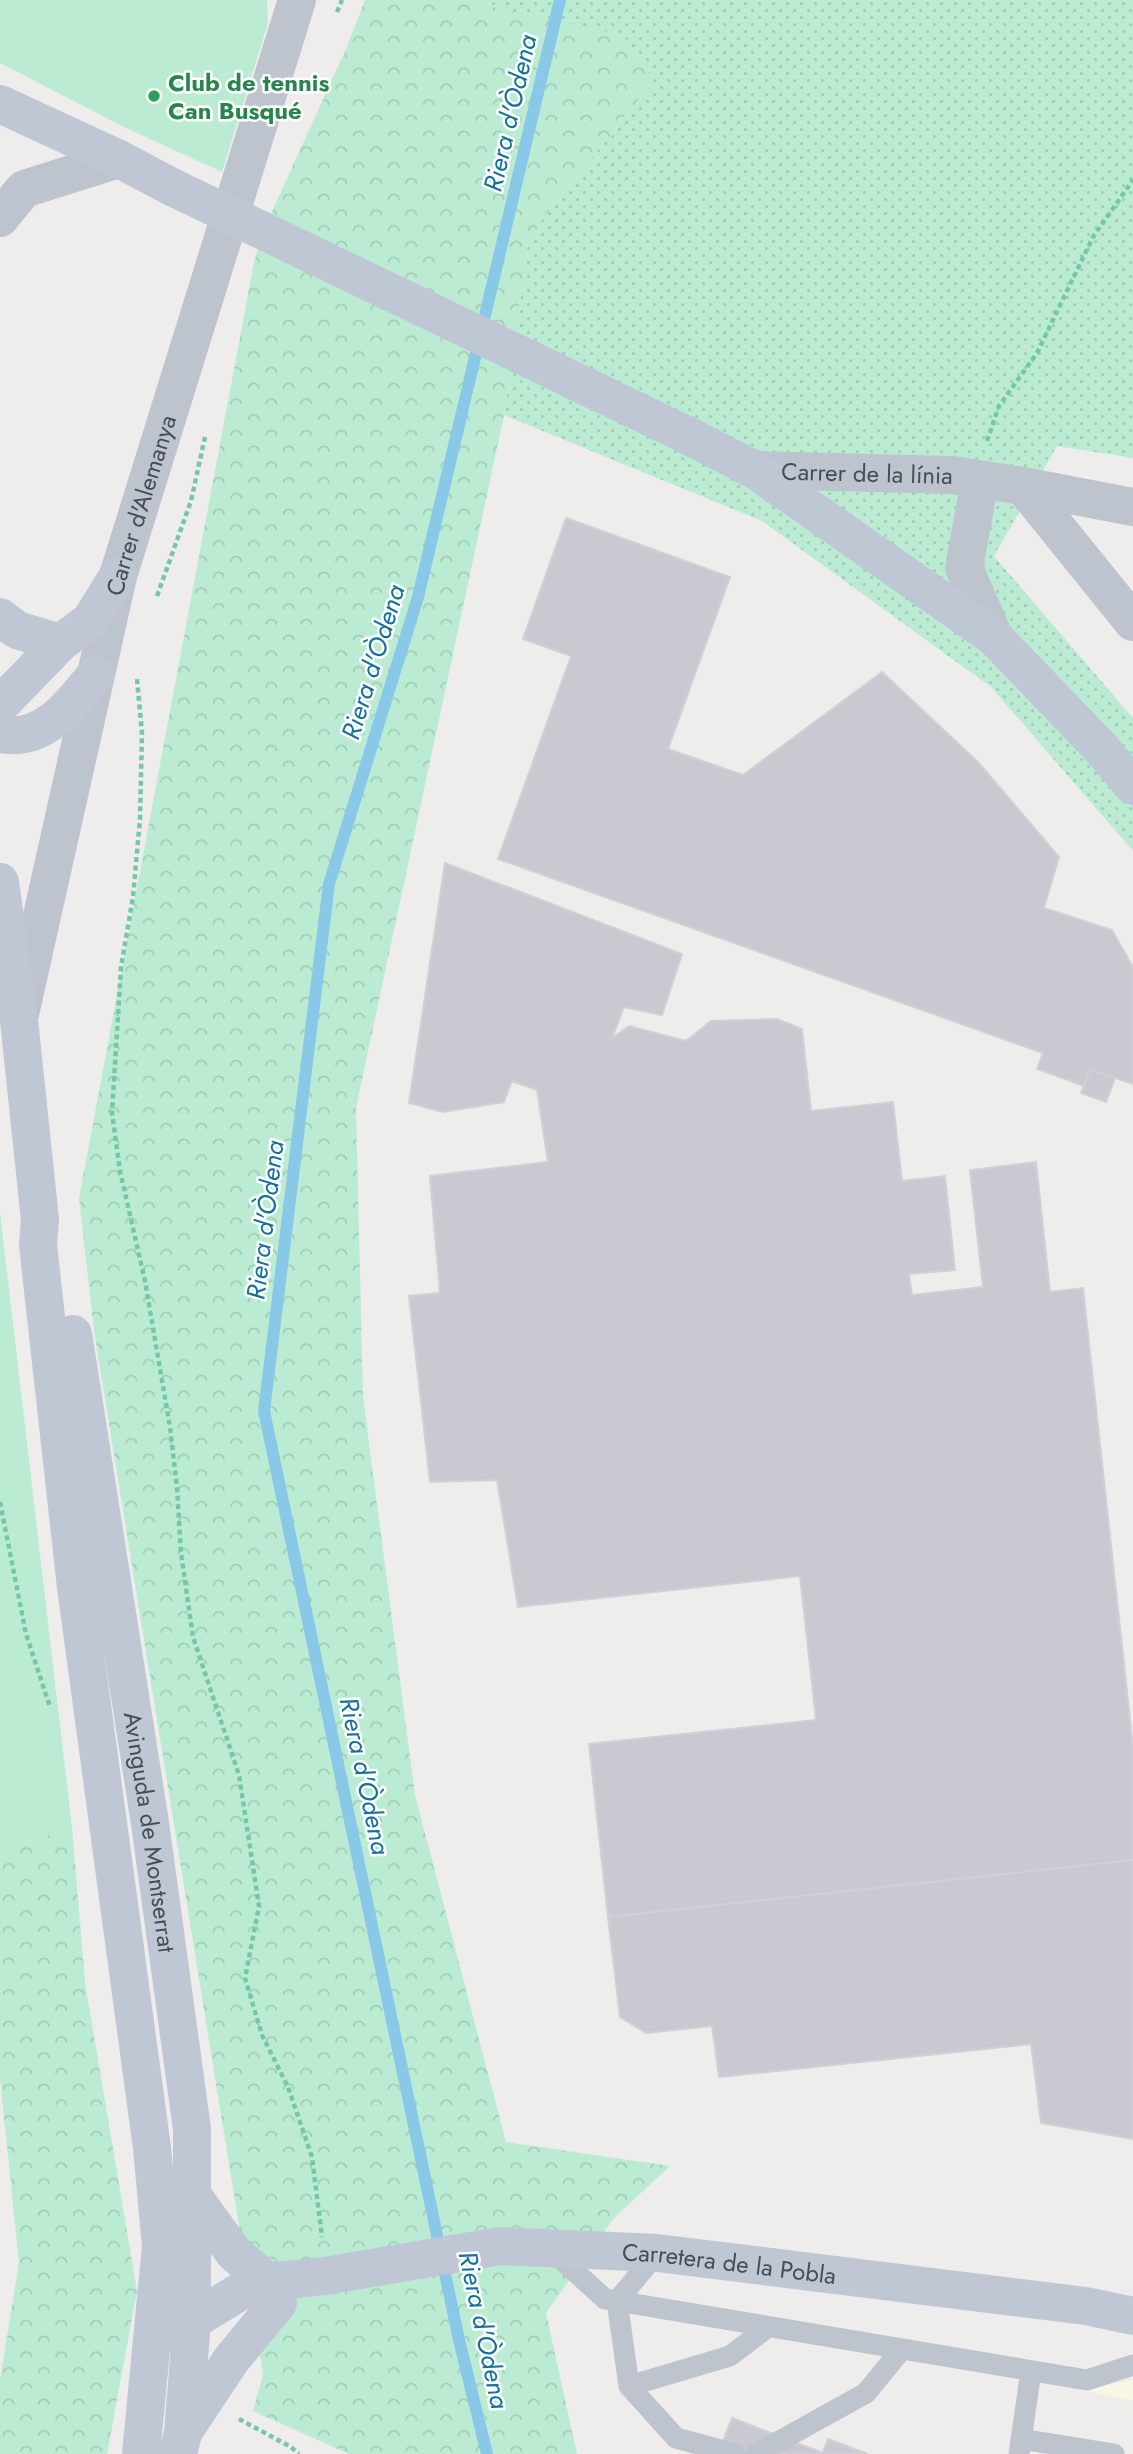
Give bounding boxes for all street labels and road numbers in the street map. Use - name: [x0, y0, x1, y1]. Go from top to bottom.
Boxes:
- street label: Carrer d'Alemanya: [97, 410, 185, 599]
- street label: Carrer de la línia: [781, 453, 953, 493]
- street label: Avinguda de Montserrat: [115, 1709, 185, 1955]
- street label: Carretera de la Pobla: [621, 2234, 838, 2292]

